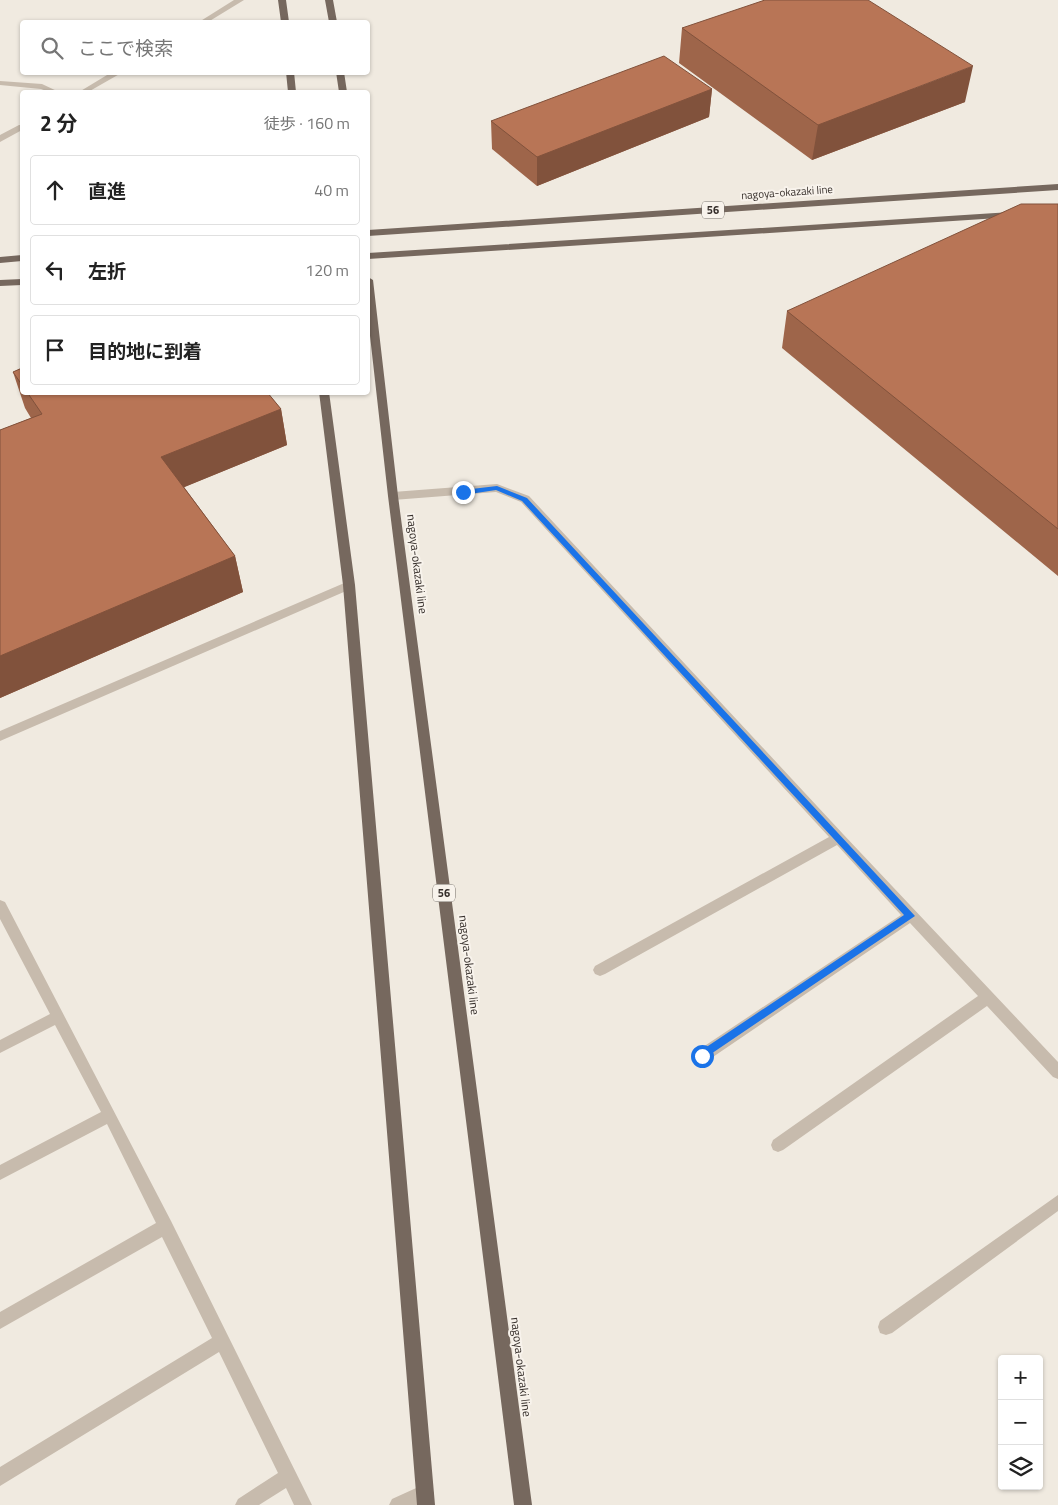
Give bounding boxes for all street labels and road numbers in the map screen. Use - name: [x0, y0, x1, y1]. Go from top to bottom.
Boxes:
- street label: nagoya-okazaki line: [741, 181, 834, 203]
- road number: 56: [702, 202, 724, 218]
- street label: nagoya-okazaki line: [402, 513, 433, 615]
- road number: 56: [433, 884, 455, 901]
- street label: nagoya-okazaki line: [454, 914, 485, 1016]
- street label: nagoya-okazaki line: [506, 1316, 537, 1418]

